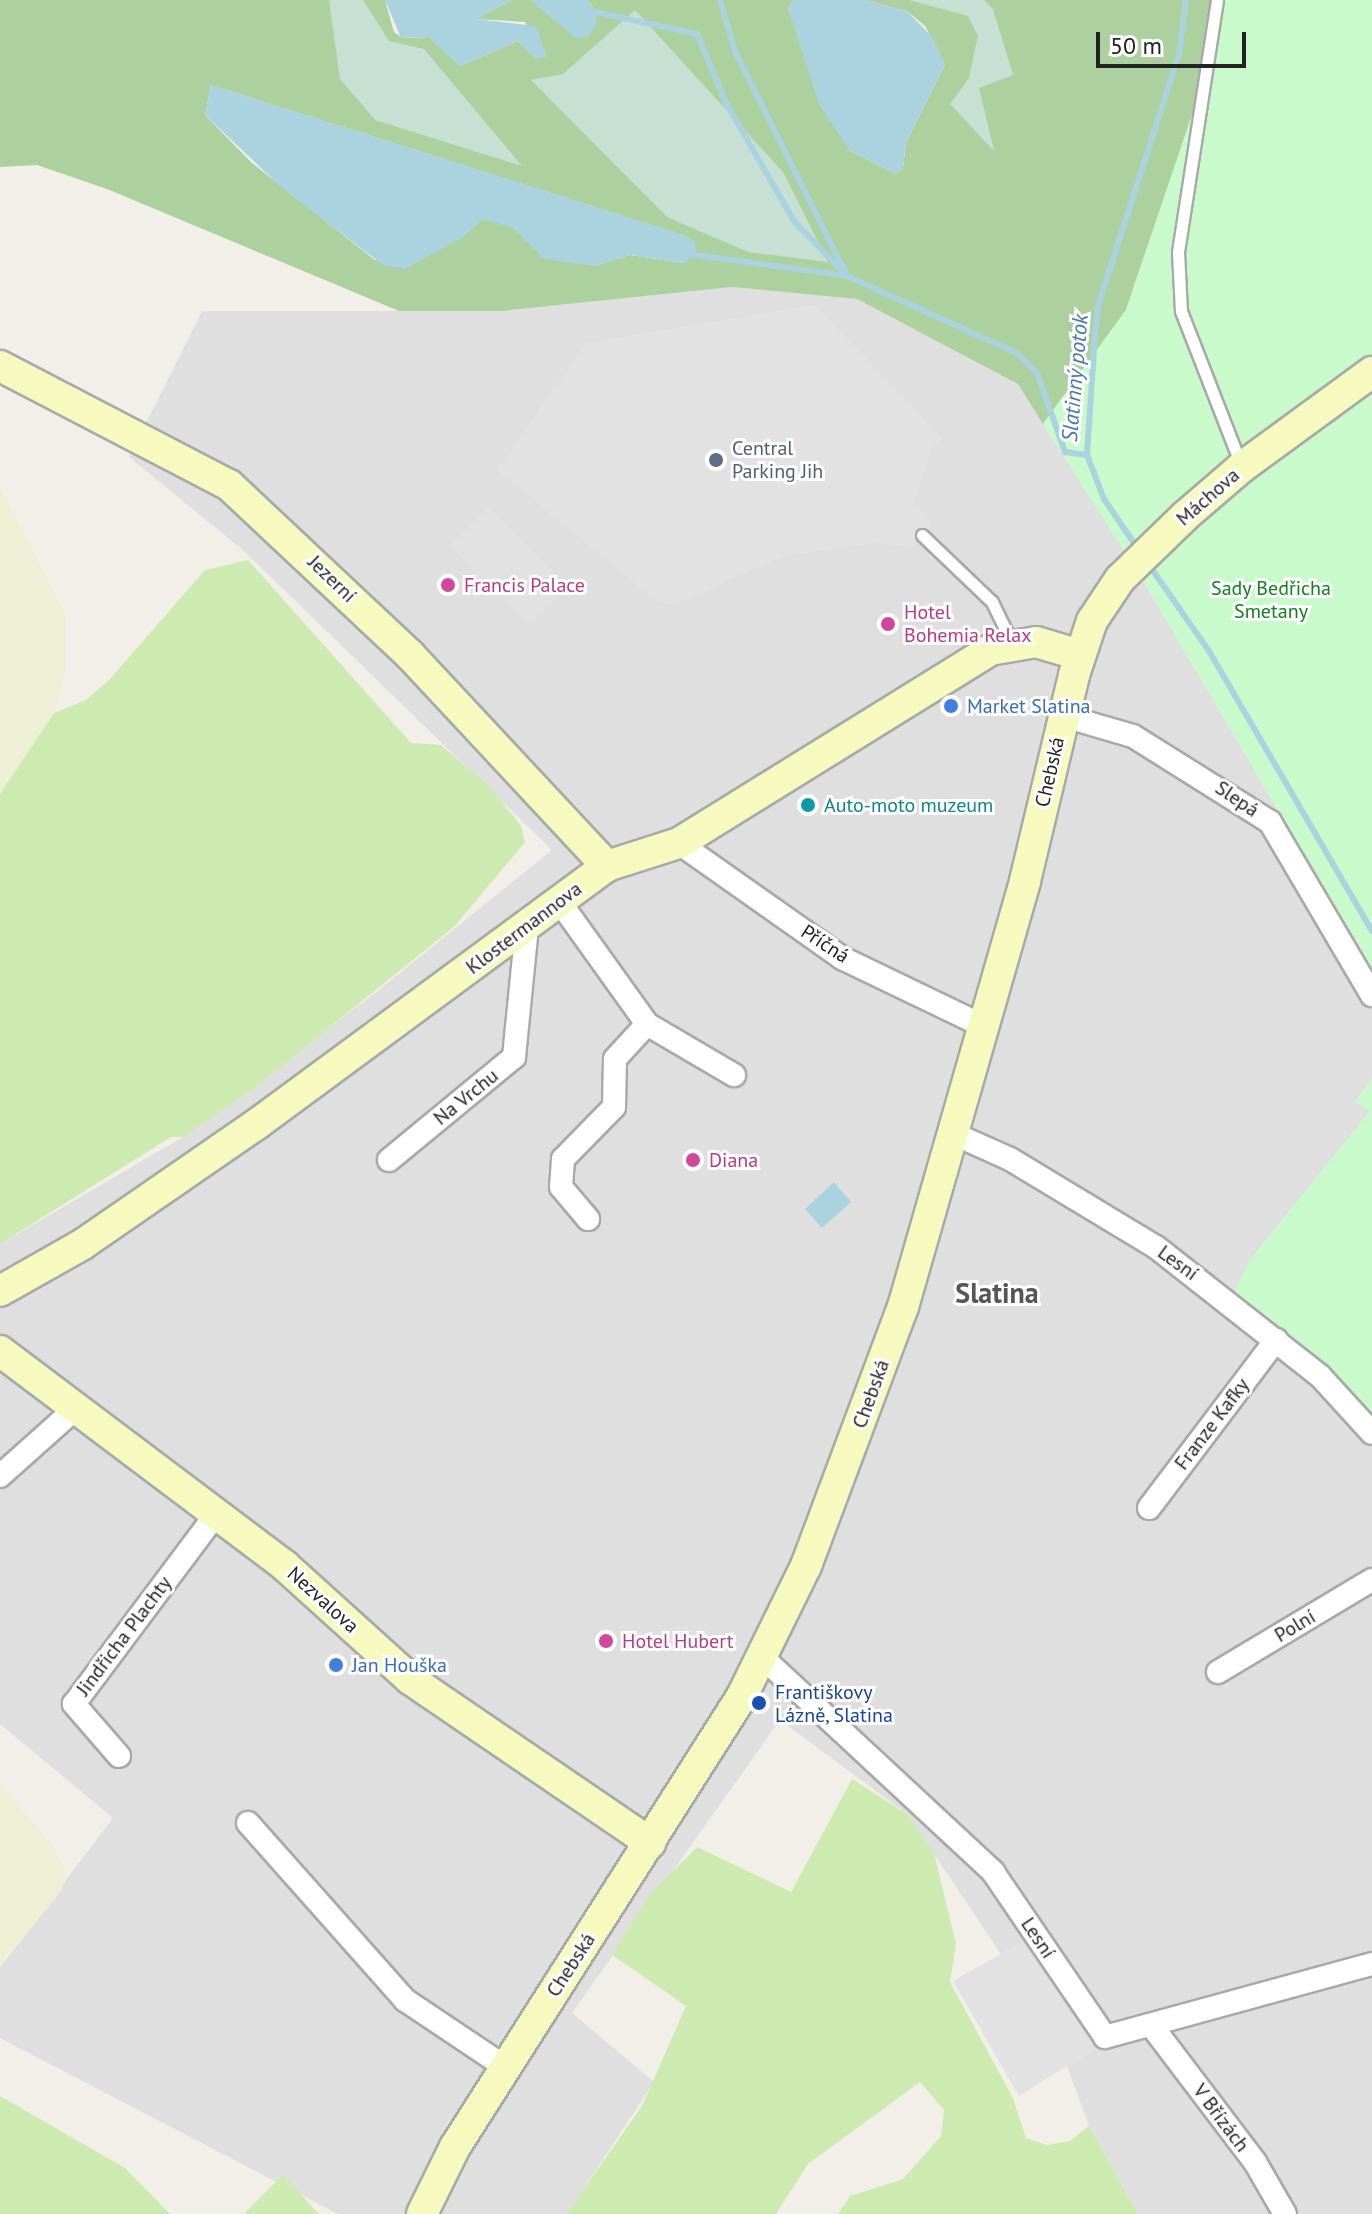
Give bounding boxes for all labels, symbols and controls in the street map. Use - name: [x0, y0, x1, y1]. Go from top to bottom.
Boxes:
- scale bar: [1100, 16, 1250, 66]
- text: 50 m: [1110, 30, 1162, 61]
- water label: Slatinný potok: [1056, 313, 1094, 443]
- place label: Central Parking Jih: [732, 436, 823, 483]
- marker: Central Parking Jih: [707, 451, 725, 469]
- street label: Máchova: [1172, 463, 1244, 531]
- street label: Jezerní: [303, 550, 361, 608]
- place label: Francis Palace: [464, 573, 585, 597]
- marker: Francis Palace: [439, 576, 457, 594]
- park label: Sady Bedřicha Smetany: [1211, 576, 1331, 623]
- place label: Hotel Bohemia Relax: [904, 600, 1032, 647]
- marker: Hotel Bohemia Relax: [879, 615, 897, 633]
- place label: Market Slatina: [967, 694, 1091, 718]
- marker: Market Slatina: [942, 697, 960, 715]
- street label: Chebská: [1030, 735, 1070, 809]
- street label: Slepá: [1211, 776, 1263, 822]
- place label: Auto-moto muzeum: [824, 793, 993, 817]
- marker: Auto-moto muzeum: [799, 796, 817, 814]
- street label: Klostermannova: [461, 877, 587, 979]
- street label: Příčná: [796, 920, 854, 968]
- street label: Na Vrchu: [429, 1064, 503, 1130]
- place label: Diana: [709, 1148, 758, 1172]
- marker: Diana: [684, 1151, 702, 1169]
- street label: Lesní: [1153, 1240, 1203, 1286]
- district label: Slatina: [955, 1276, 1039, 1310]
- street label: Chebská: [848, 1356, 894, 1432]
- street label: Franze Kafky: [1170, 1373, 1254, 1475]
- street label: Nezvalova: [282, 1562, 364, 1638]
- street label: Jindřicha Plachty: [71, 1572, 177, 1700]
- street label: Polní: [1270, 1605, 1320, 1647]
- place label: Hotel Hubert: [622, 1629, 733, 1653]
- marker: Hotel Hubert: [597, 1632, 615, 1650]
- place label: Jan Houška: [352, 1653, 447, 1677]
- marker: Jan Houška: [327, 1656, 345, 1674]
- place label: Františkovy Lázně, Slatina: [775, 1680, 895, 1727]
- marker: Františkovy Lázně, Slatina: [750, 1694, 768, 1712]
- street label: Lesní: [1016, 1913, 1060, 1963]
- street label: Chebská: [542, 1929, 600, 2001]
- street label: V Břízách: [1188, 2079, 1254, 2157]

